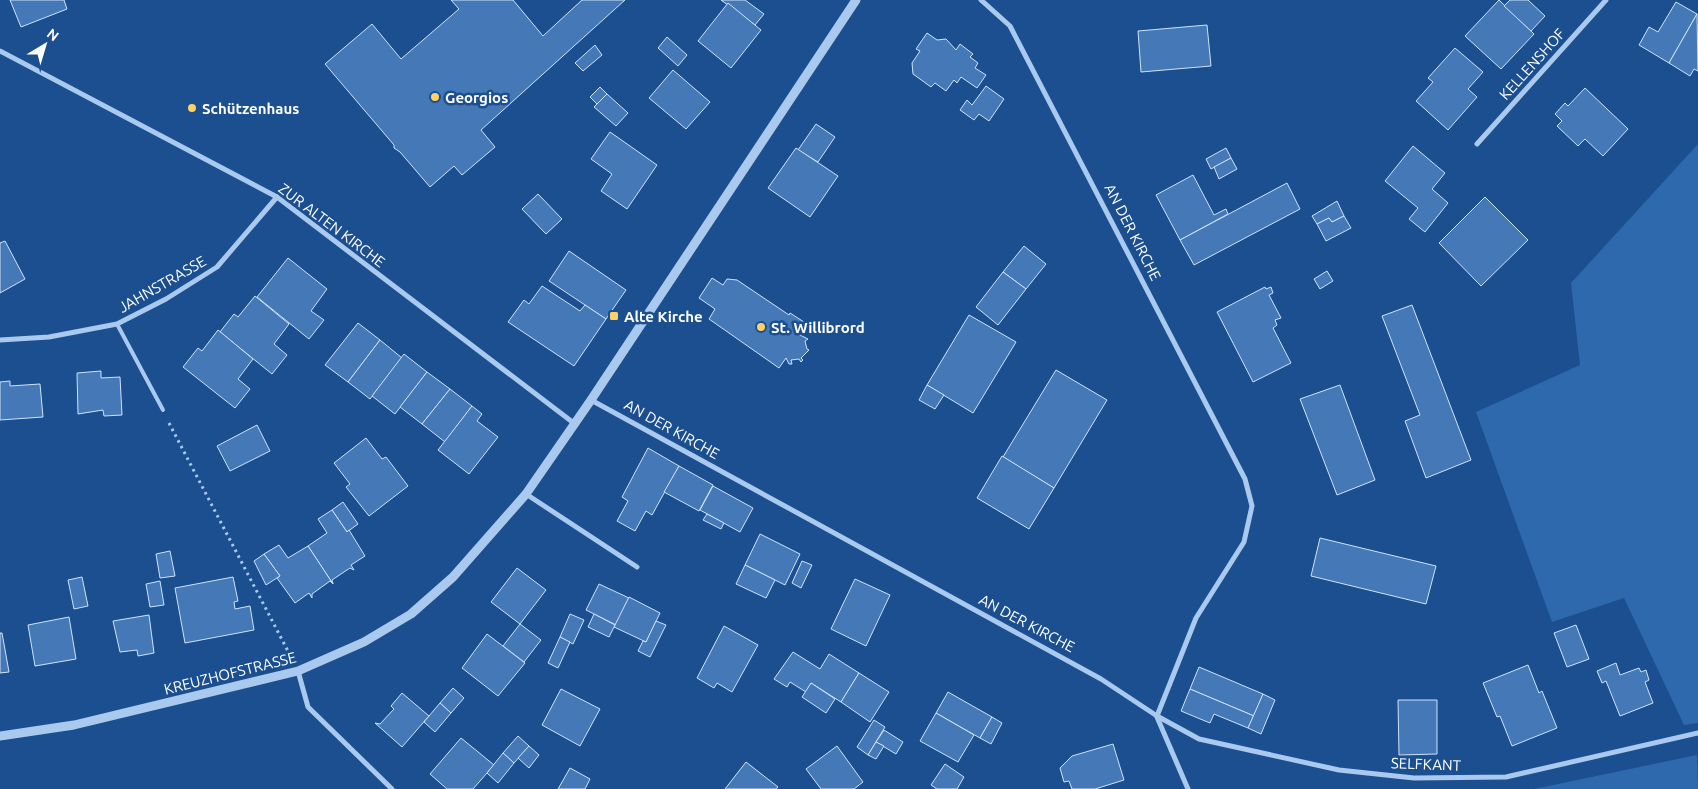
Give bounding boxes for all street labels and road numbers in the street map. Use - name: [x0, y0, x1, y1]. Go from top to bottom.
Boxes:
- street label: KELLENSHOF: [1496, 25, 1568, 103]
- street label: ZUR ALTEN KIRCHE: [276, 180, 388, 270]
- street label: AN DER KIRCHE: [1101, 181, 1165, 283]
- street label: JAHNSTRASSE: [115, 252, 209, 316]
- street label: AN DER KIRCHE: [622, 396, 722, 462]
- street label: AN DER KIRCHE: [976, 591, 1078, 655]
- street label: KREUZHOFSTRASSE: [162, 648, 298, 698]
- street label: SELFKANT: [1391, 754, 1462, 774]

